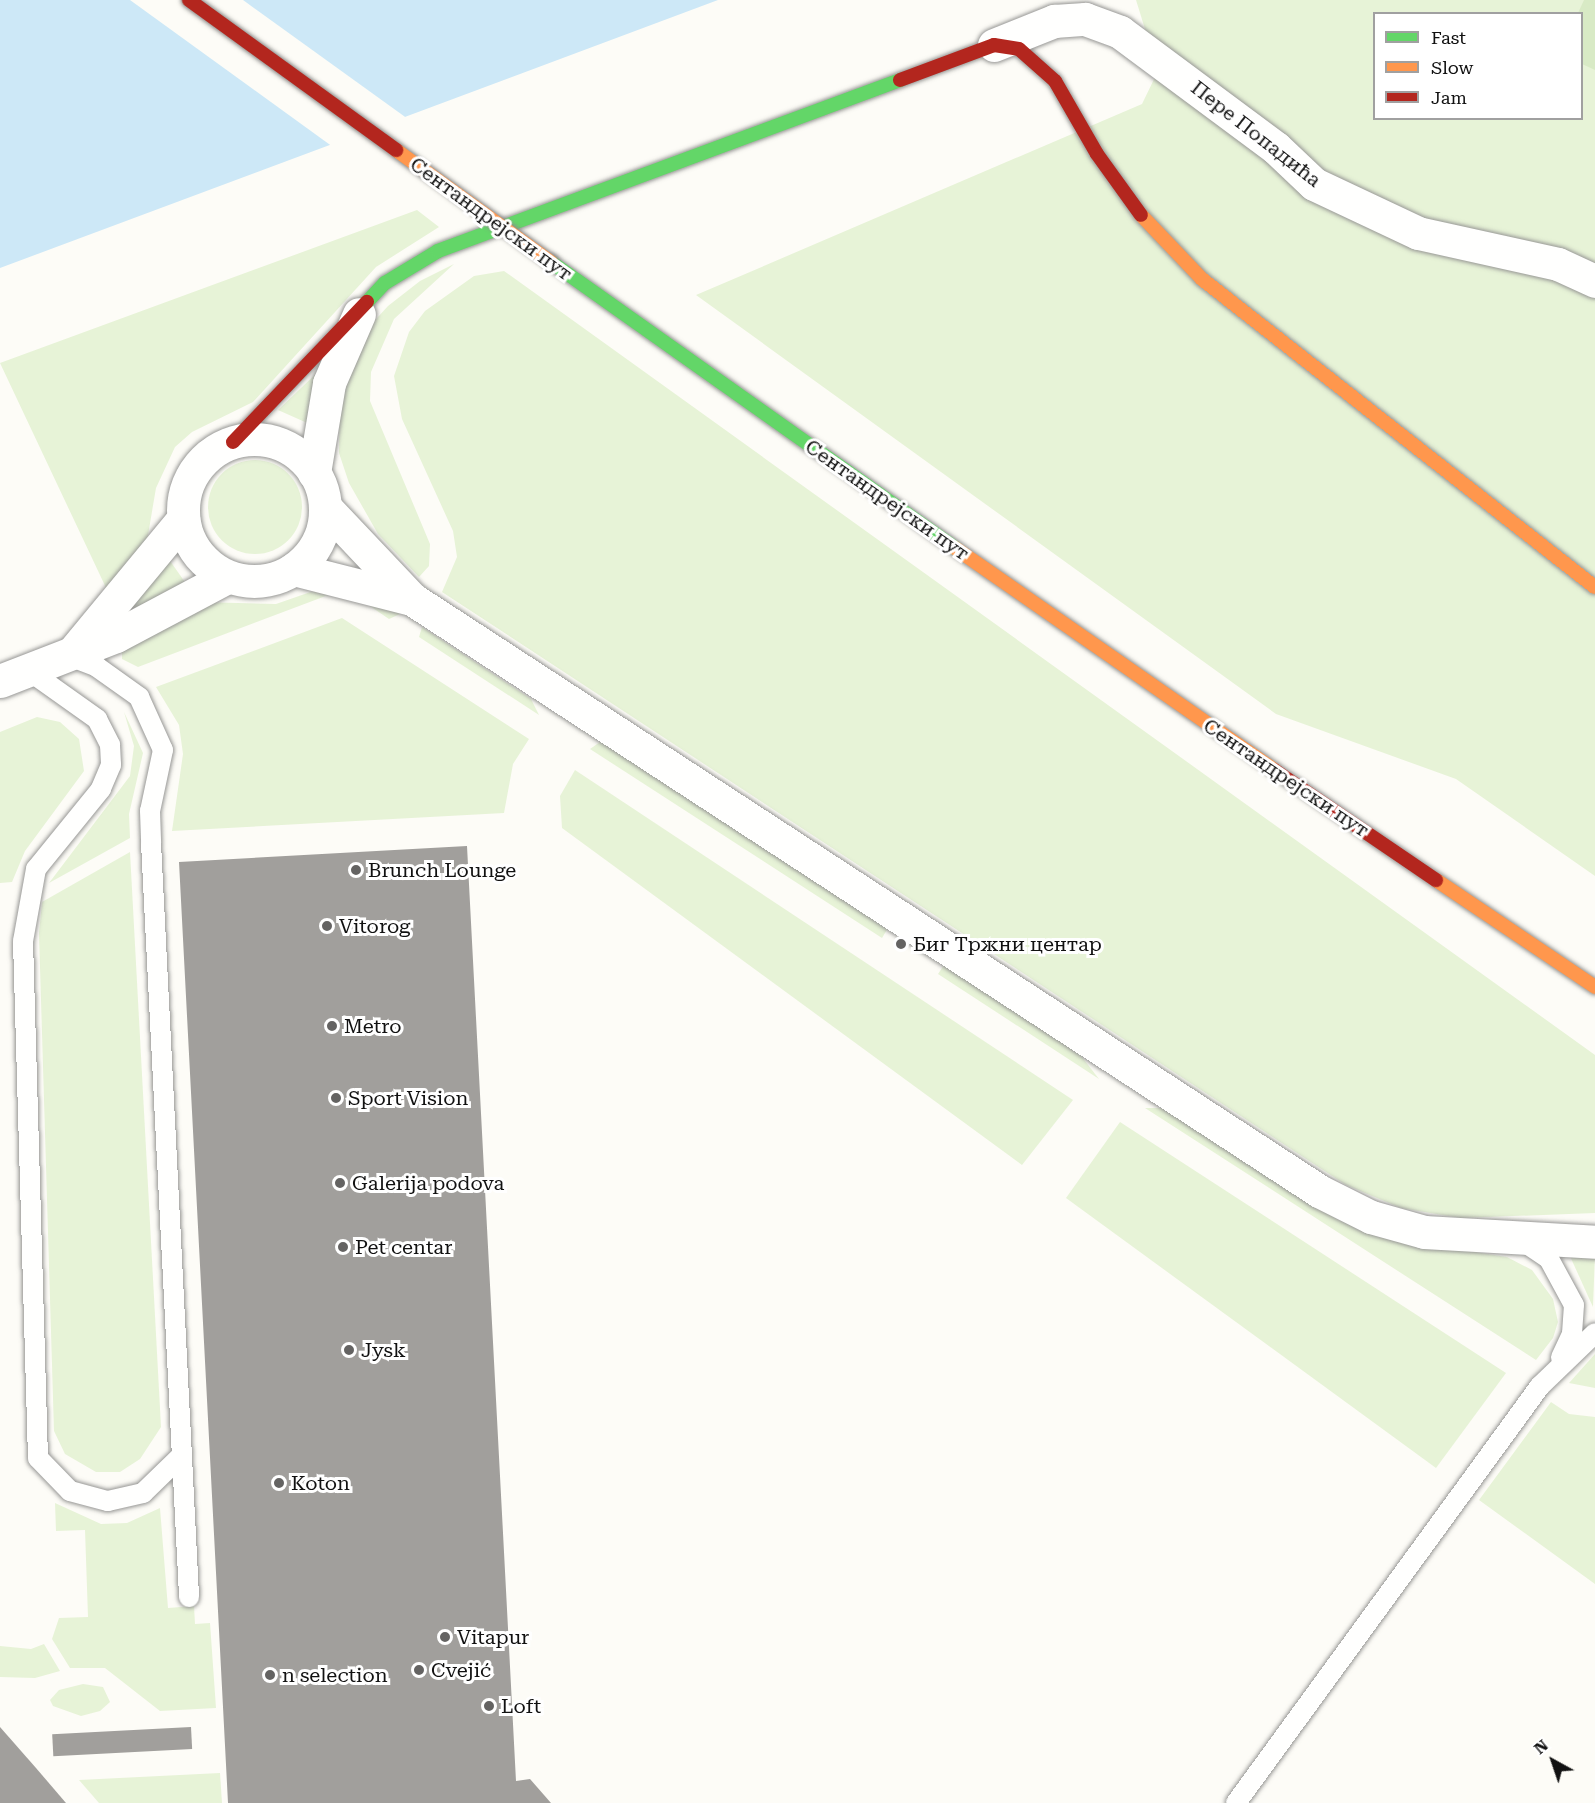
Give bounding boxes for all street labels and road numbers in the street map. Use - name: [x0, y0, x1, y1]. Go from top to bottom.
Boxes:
- street label: Пере Попадића: [1186, 76, 1326, 192]
- street label: Сентандрејски пут: [405, 152, 577, 286]
- street label: Сентандрејски пут: [801, 434, 973, 566]
- street label: Сентандрејски пут: [1199, 714, 1373, 842]

